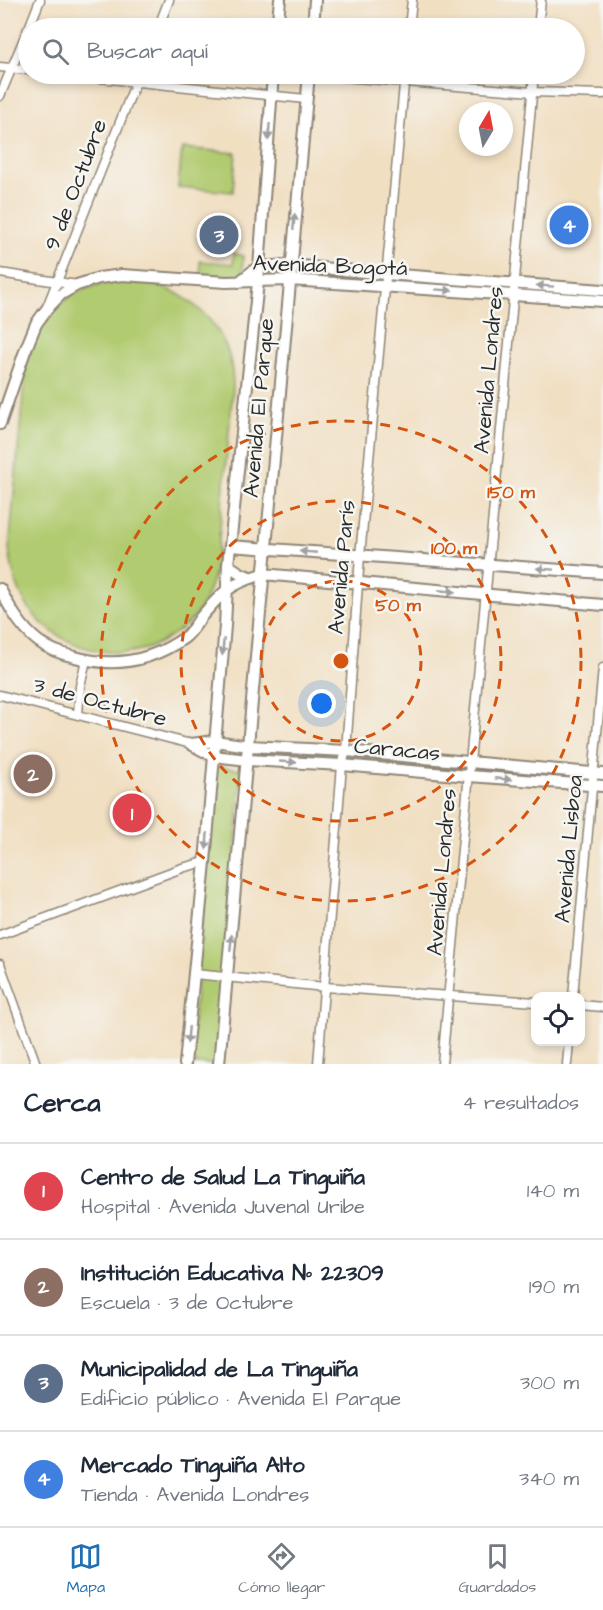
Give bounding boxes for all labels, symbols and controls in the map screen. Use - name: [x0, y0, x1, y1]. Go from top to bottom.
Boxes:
- search box: [18, 18, 585, 84]
- icon: search: [39, 35, 72, 68]
- text: Buscar aquí: [87, 36, 208, 67]
- north arrow: [459, 102, 513, 156]
- street label: 9 de Octubre: [37, 115, 115, 255]
- one-way arrow: [264, 122, 273, 141]
- pin: 4: [550, 202, 588, 248]
- pin: 3: [200, 212, 238, 258]
- one-way arrow: [289, 212, 299, 231]
- street label: Avenida Bogotá: [252, 248, 408, 285]
- one-way arrow: [535, 281, 554, 291]
- street label: Avenida Londres: [466, 285, 512, 455]
- one-way arrow: [434, 286, 453, 295]
- street label: Avenida El Parque: [236, 317, 282, 499]
- text: 150 m: [487, 480, 536, 505]
- street label: Avenida París: [321, 499, 363, 635]
- text: 100 m: [431, 536, 478, 561]
- one-way arrow: [299, 547, 318, 557]
- one-way arrow: [535, 564, 554, 574]
- one-way arrow: [438, 586, 457, 596]
- text: 50 m: [375, 593, 422, 618]
- one-way arrow: [218, 637, 228, 656]
- centre of rings: [331, 651, 351, 671]
- street label: 3 de Octubre: [30, 669, 170, 735]
- your location: [307, 689, 336, 718]
- street label: Caracas: [353, 731, 441, 769]
- pin: 2: [14, 752, 52, 796]
- one-way arrow: [279, 757, 298, 766]
- one-way arrow: [494, 774, 513, 784]
- street label: Avenida Lisboa: [547, 774, 591, 924]
- street label: Avenida Londres: [419, 787, 465, 957]
- pin: 1: [112, 790, 152, 836]
- one-way arrow: [202, 832, 212, 851]
- one-way arrow: [226, 933, 236, 952]
- map controls: [531, 992, 585, 1046]
- button: locate: [531, 992, 585, 1046]
- one-way arrow: [183, 1026, 193, 1045]
- text: Cerca: [24, 1085, 101, 1121]
- text: 4 resultados: [462, 1089, 579, 1117]
- text: Centro de Salud La Tinguiña: [81, 1162, 365, 1193]
- text: 1: [42, 1177, 45, 1205]
- text: 140 m: [527, 1177, 579, 1205]
- text: Hospital · Avenida Juvenal Uribe: [81, 1193, 365, 1221]
- text: Institución Educativa Nº 22309: [81, 1258, 384, 1289]
- text: 2: [38, 1273, 49, 1301]
- text: 190 m: [529, 1273, 579, 1301]
- text: Escuela · 3 de Octubre: [81, 1289, 293, 1317]
- text: Municipalidad de La Tinguiña: [81, 1354, 358, 1385]
- text: 3: [38, 1369, 49, 1397]
- text: 300 m: [520, 1369, 579, 1397]
- text: Edificio público · Avenida El Parque: [81, 1385, 401, 1413]
- text: Mercado Tinguiña Alto: [81, 1450, 305, 1481]
- text: 4: [37, 1465, 50, 1493]
- text: 340 m: [519, 1465, 579, 1493]
- text: Tienda · Avenida Londres: [81, 1481, 309, 1509]
- tab: Mapa: [67, 1540, 105, 1598]
- tab: Cómo llegar: [238, 1540, 325, 1598]
- tab: Guardados: [459, 1540, 536, 1598]

